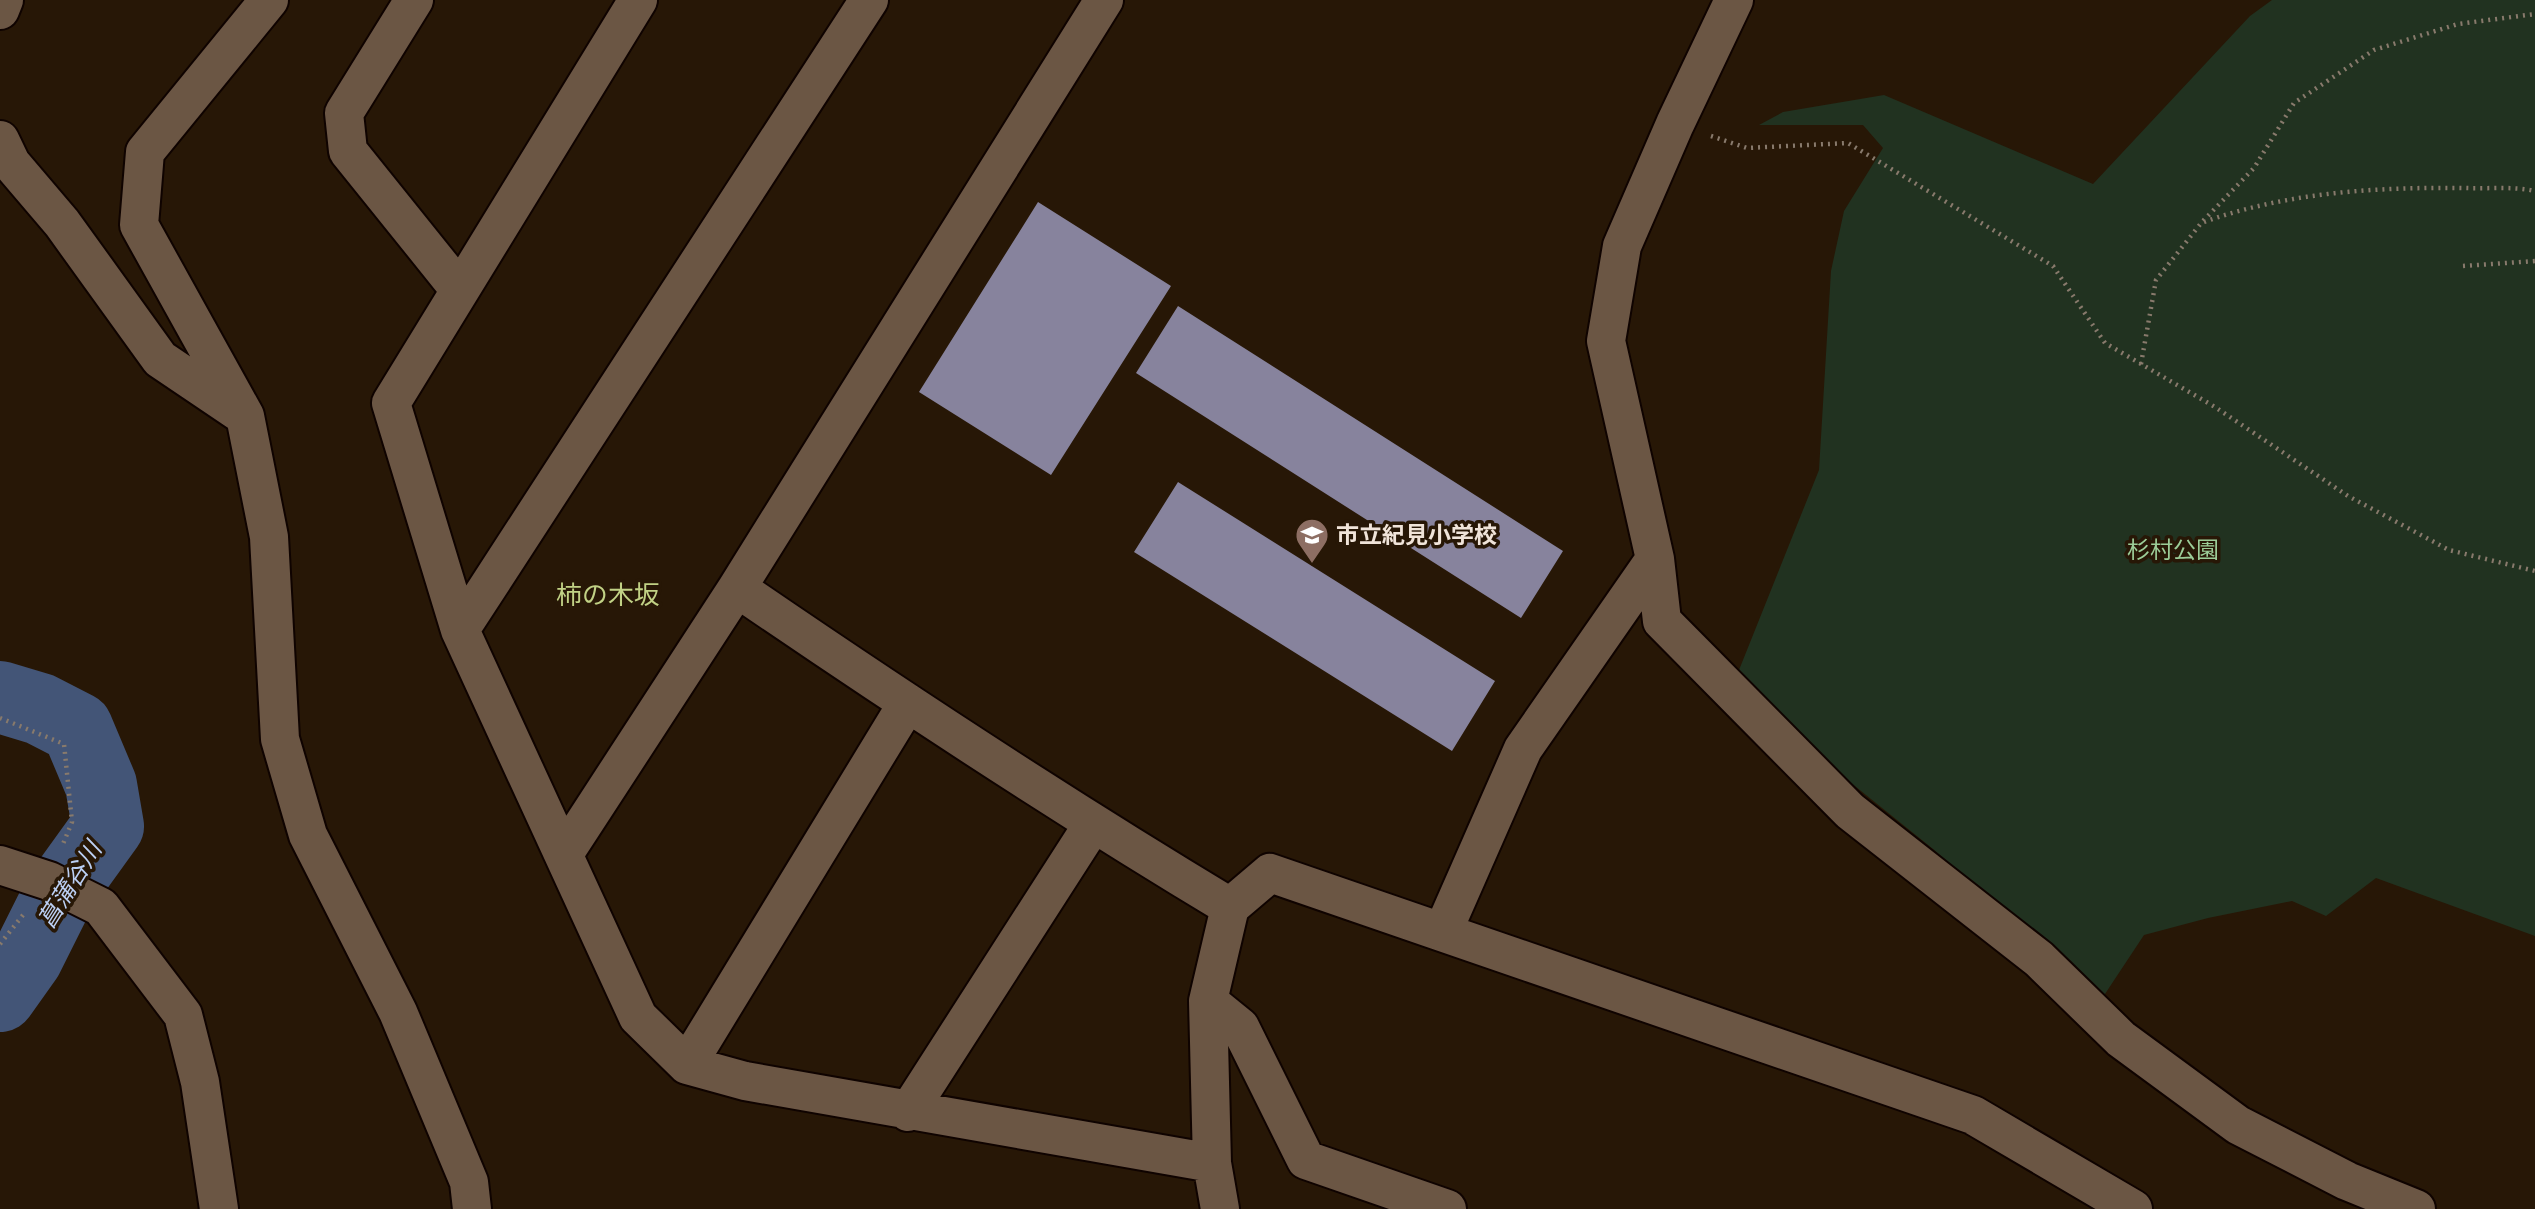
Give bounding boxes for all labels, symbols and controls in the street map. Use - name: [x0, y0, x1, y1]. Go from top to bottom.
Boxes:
- school or university icon: 市立紀見小学校: [1293, 516, 1331, 565]
- place label: 市立紀見小学校: [1336, 521, 1497, 549]
- park label: 杉村公園: [2127, 536, 2219, 564]
- district label: 柿の木坂: [556, 580, 660, 611]
- water label: 菖蒲谷川: [33, 834, 109, 933]

